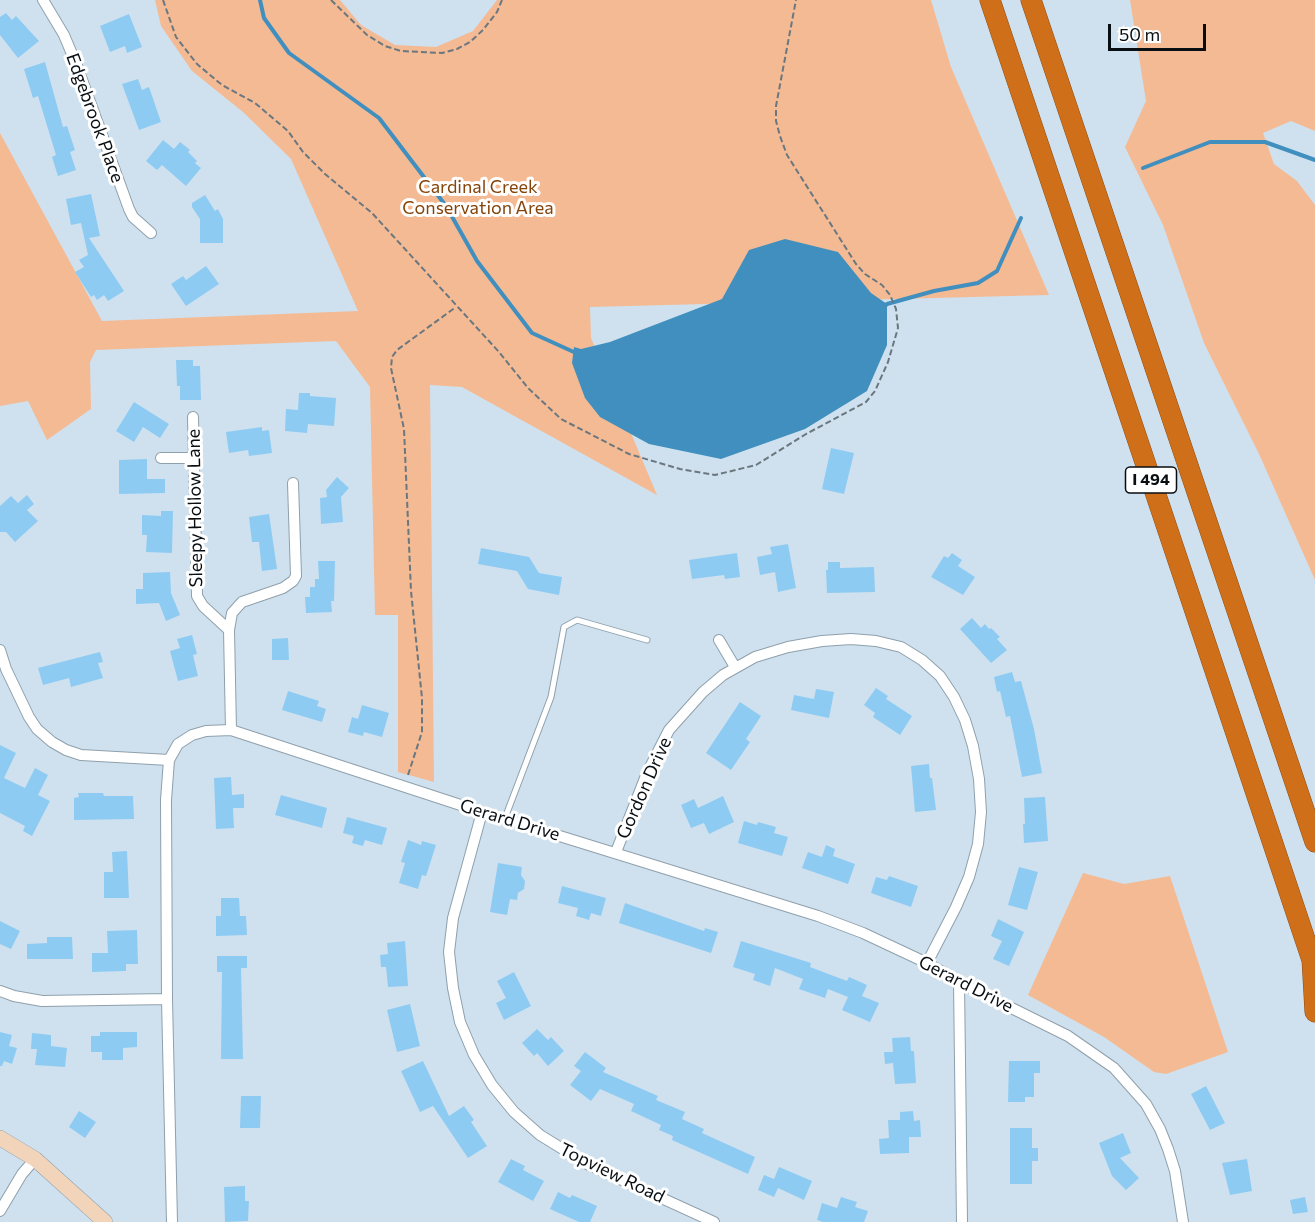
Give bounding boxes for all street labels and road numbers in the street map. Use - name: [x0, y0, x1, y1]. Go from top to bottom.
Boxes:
- street label: Edgebrook Place: [62, 50, 128, 186]
- street label: Sleepy Hollow Lane: [183, 429, 207, 587]
- road number: I 494: [1126, 467, 1176, 493]
- street label: Gordon Drive: [612, 734, 676, 842]
- street label: Gerard Drive: [457, 795, 563, 845]
- street label: Gerard Drive: [915, 951, 1017, 1017]
- street label: Topview Road: [556, 1138, 668, 1208]

